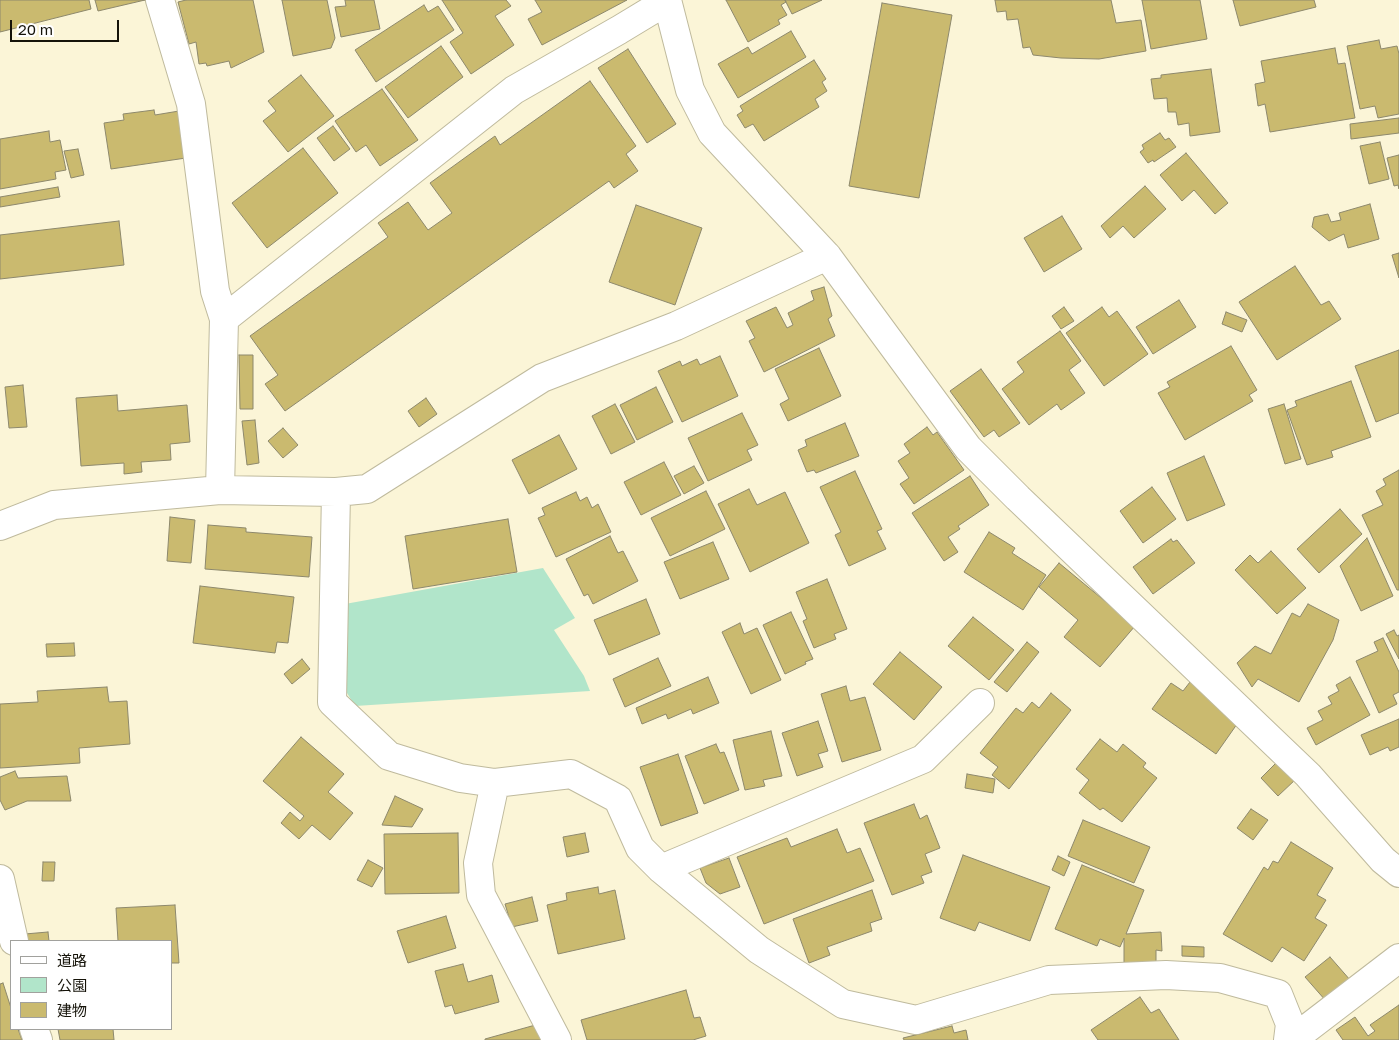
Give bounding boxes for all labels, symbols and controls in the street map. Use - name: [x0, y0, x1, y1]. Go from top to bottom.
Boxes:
- scale bar: [12, 10, 121, 42]
- text: 20 m: [18, 20, 53, 38]
- legend: [10, 940, 172, 1030]
- text: 道路: [57, 951, 87, 969]
- text: 公園: [57, 976, 87, 994]
- text: 建物: [57, 1001, 87, 1019]

